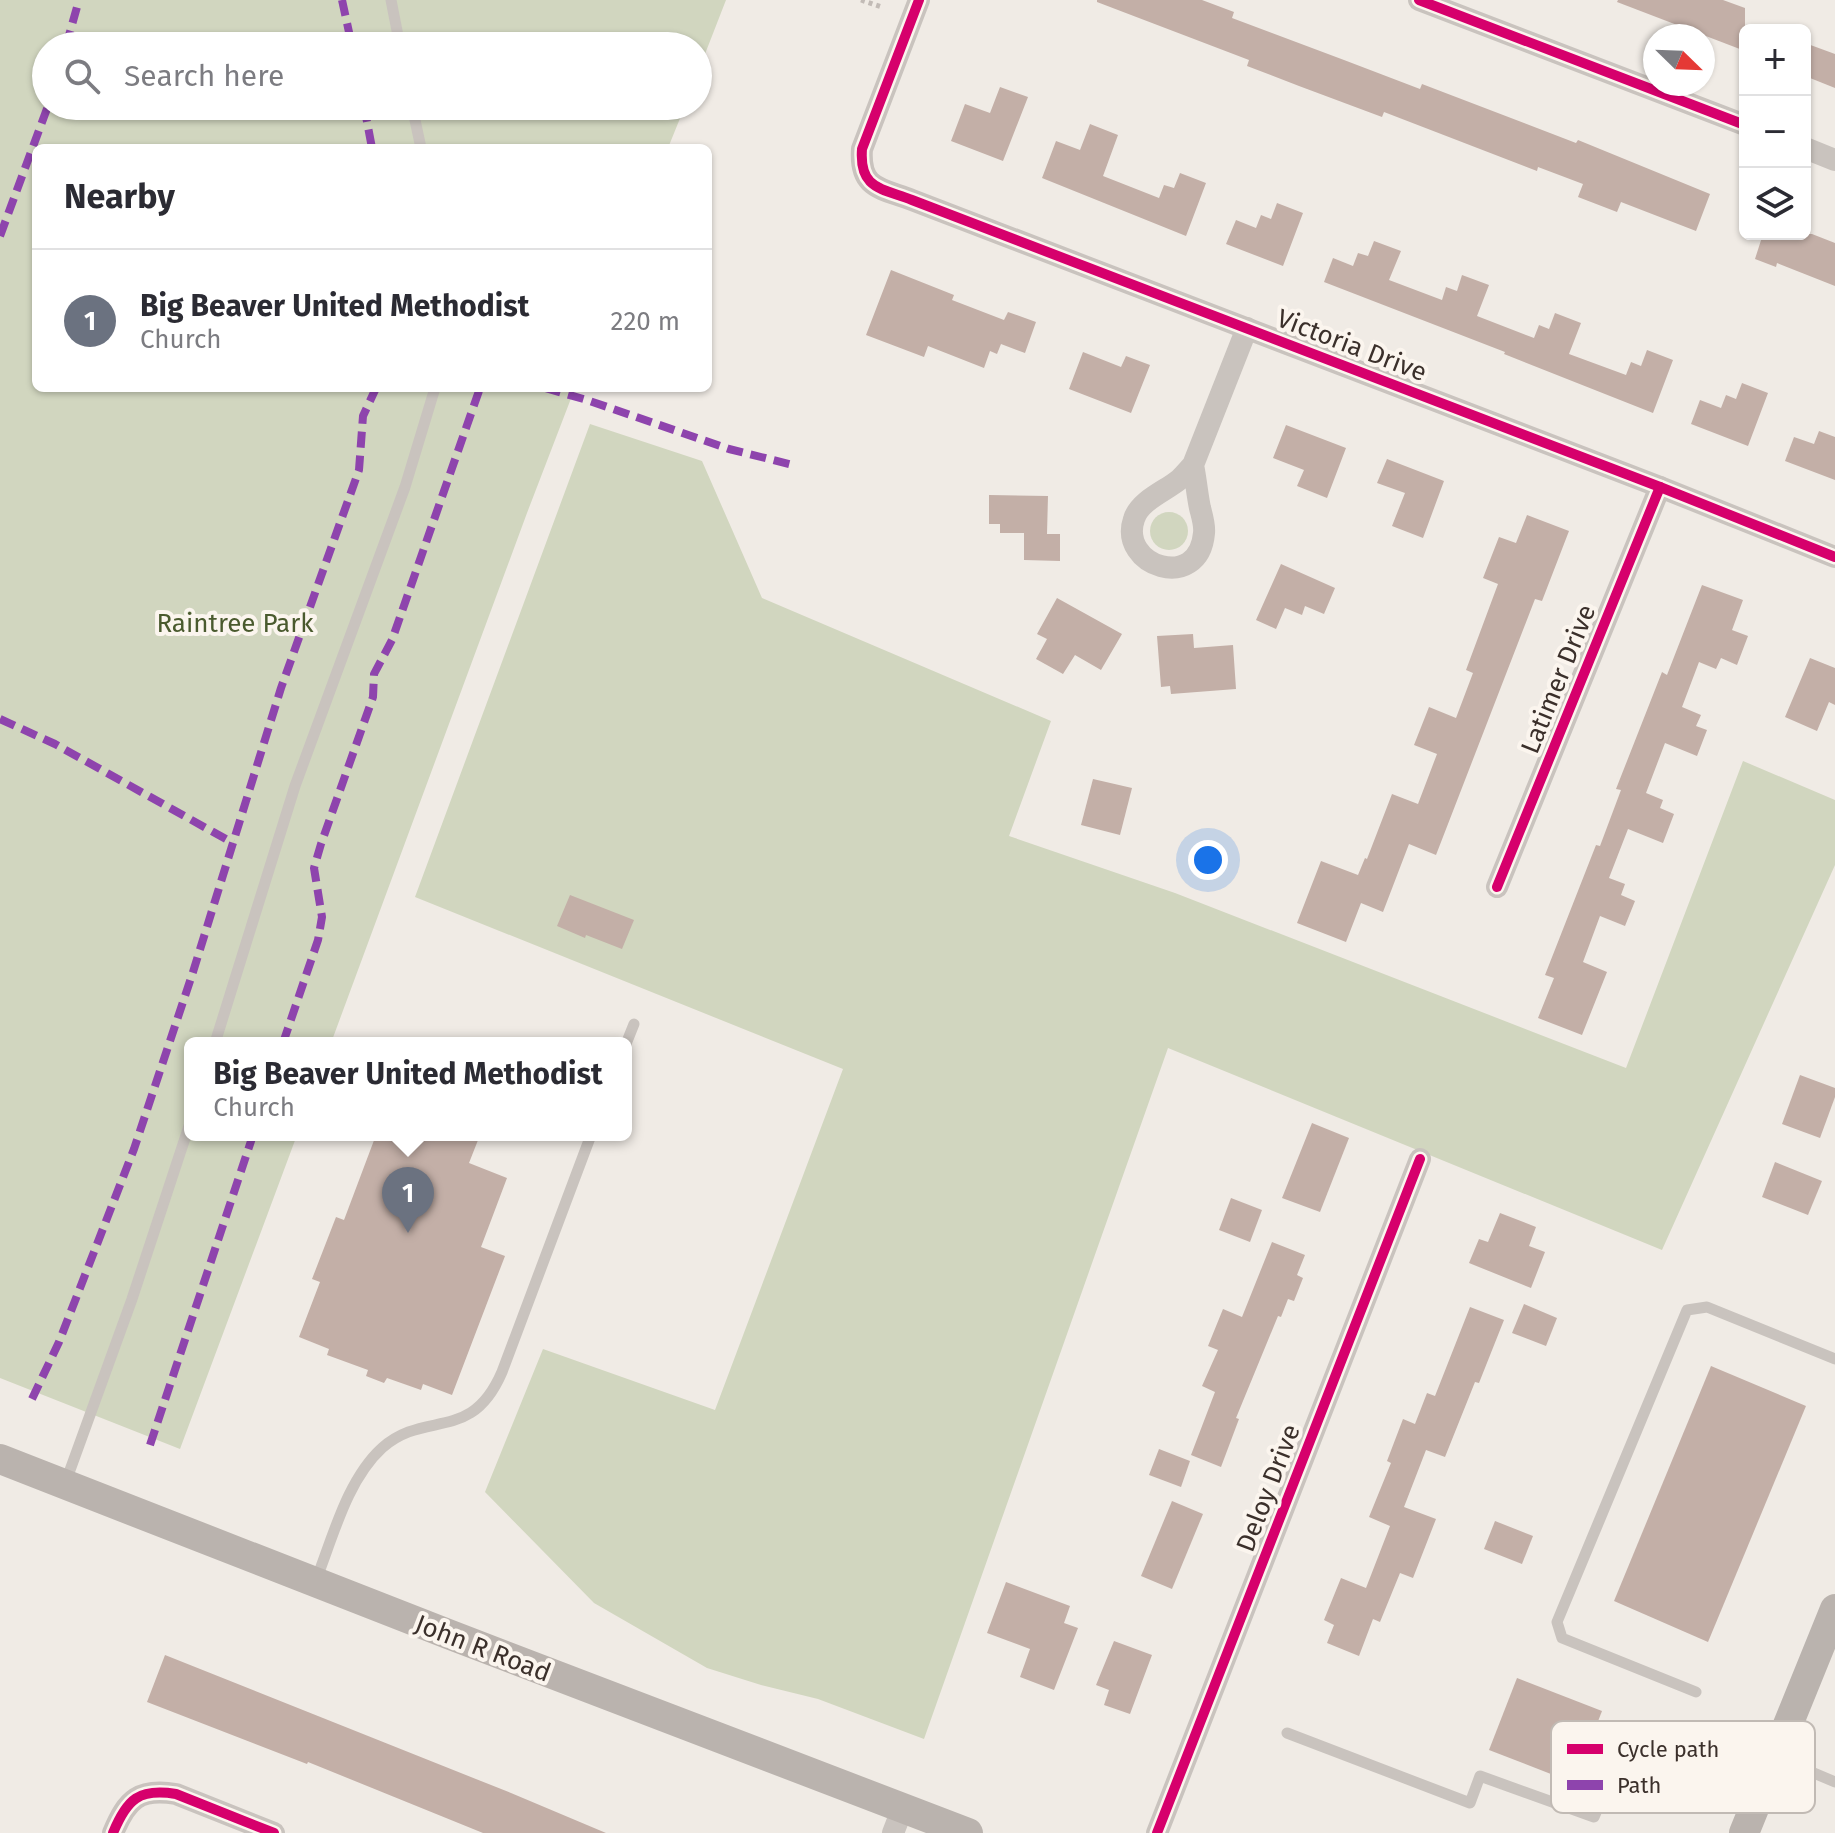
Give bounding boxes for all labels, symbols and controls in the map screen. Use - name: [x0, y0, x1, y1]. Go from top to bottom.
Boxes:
- north arrow: [1643, 24, 1715, 96]
- map controls: [1739, 24, 1811, 240]
- button: +: [1739, 24, 1811, 96]
- search box: [32, 32, 712, 120]
- icon: search: [60, 54, 104, 98]
- text: Search here: [124, 58, 284, 94]
- button: −: [1739, 96, 1811, 168]
- button: layers: [1739, 168, 1811, 240]
- text: Nearby: [64, 176, 175, 217]
- text: Big Beaver United Methodist: [140, 288, 529, 324]
- street label: Victoria Drive: [1273, 303, 1431, 388]
- text: 1: [84, 306, 96, 337]
- text: 220 m: [611, 306, 680, 337]
- text: Church: [140, 324, 222, 355]
- street label: Latimer Drive: [1515, 600, 1602, 758]
- park label: Raintree Park: [156, 608, 314, 639]
- your location: [1188, 840, 1228, 880]
- popup: [184, 1037, 632, 1141]
- text: Big Beaver United Methodist: [213, 1056, 603, 1092]
- text: Church: [213, 1092, 295, 1123]
- pin: 1: [382, 1167, 434, 1233]
- street label: Deloy Drive: [1230, 1420, 1307, 1556]
- street label: John R Road: [410, 1608, 555, 1689]
- legend: [1551, 1721, 1815, 1813]
- text: Cycle path: [1617, 1736, 1719, 1763]
- text: Path: [1617, 1772, 1661, 1799]

